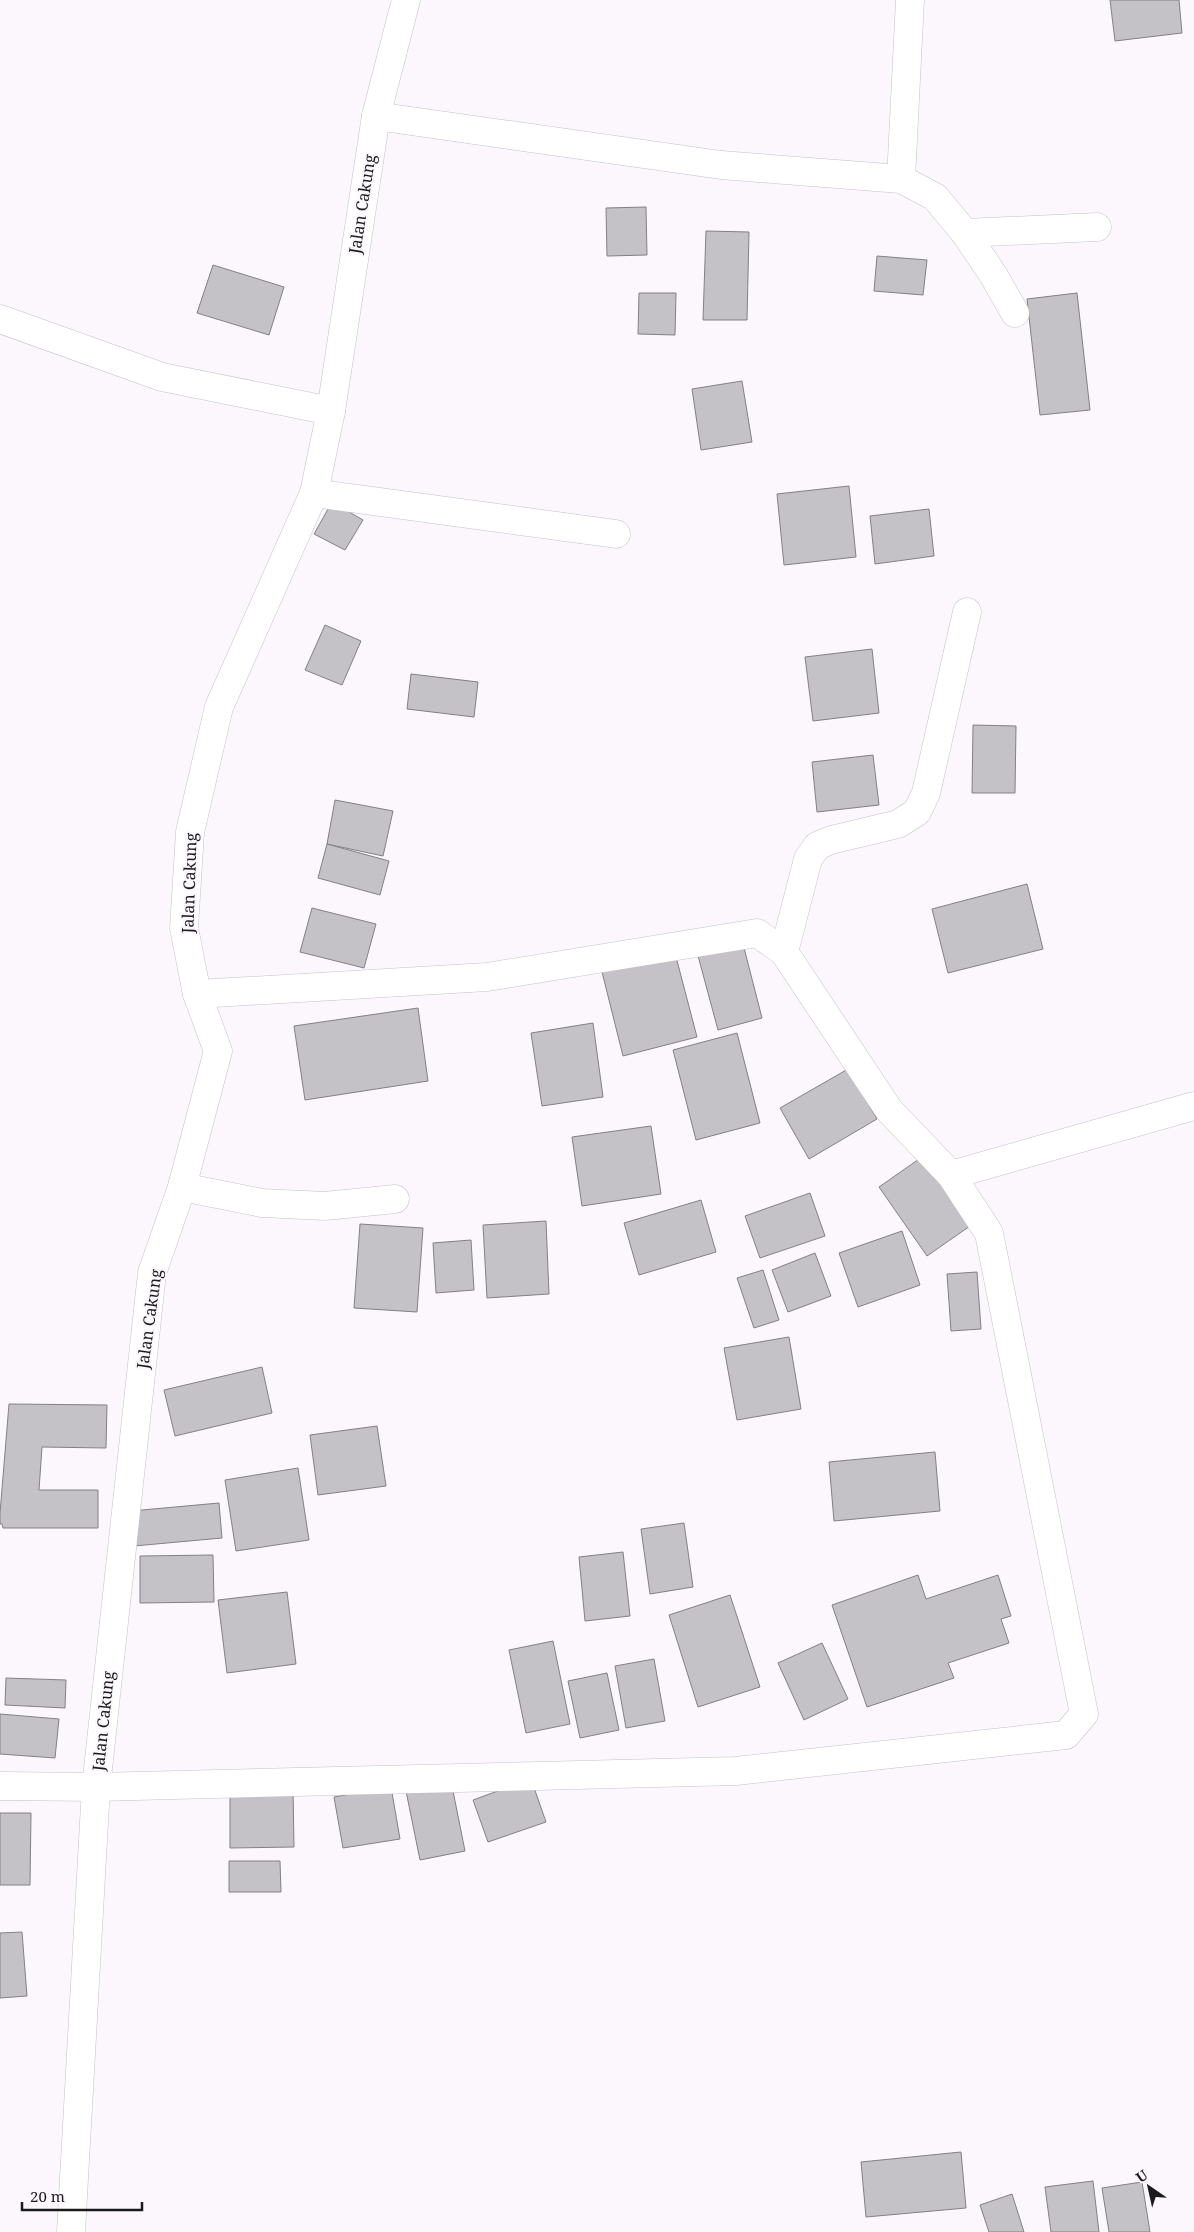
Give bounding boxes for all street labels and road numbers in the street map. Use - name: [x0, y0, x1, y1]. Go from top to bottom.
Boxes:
- street label: Jalan Cakung: [343, 152, 381, 256]
- street label: Jalan Cakung: [176, 832, 202, 935]
- street label: Jalan Cakung: [131, 1267, 167, 1371]
- street label: Jalan Cakung: [87, 1670, 119, 1773]

